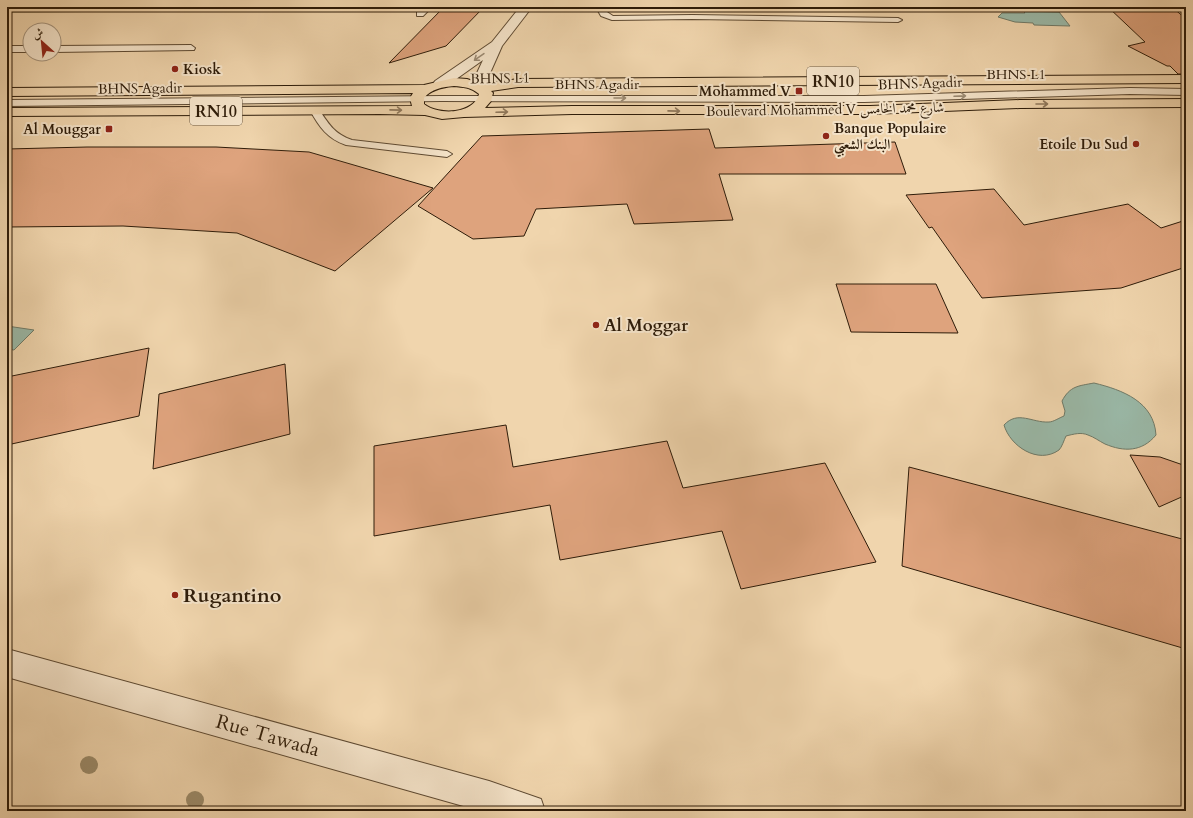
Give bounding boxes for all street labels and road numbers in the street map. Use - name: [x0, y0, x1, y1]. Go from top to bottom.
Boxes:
- street label: BHNS L1: [986, 65, 1046, 84]
- road number: RN10: [807, 67, 859, 95]
- street label: BHNS L1: [470, 68, 530, 89]
- street label: BHNS Agadir: [878, 73, 963, 94]
- street label: BHNS Agadir: [555, 75, 640, 94]
- street label: BHNS Agadir: [98, 78, 183, 99]
- road number: RN10: [190, 97, 242, 125]
- street label: Boulevard Mohammed V شارع محمد الخامس: [706, 98, 944, 123]
- street label: Rue Tawada: [213, 708, 323, 763]

